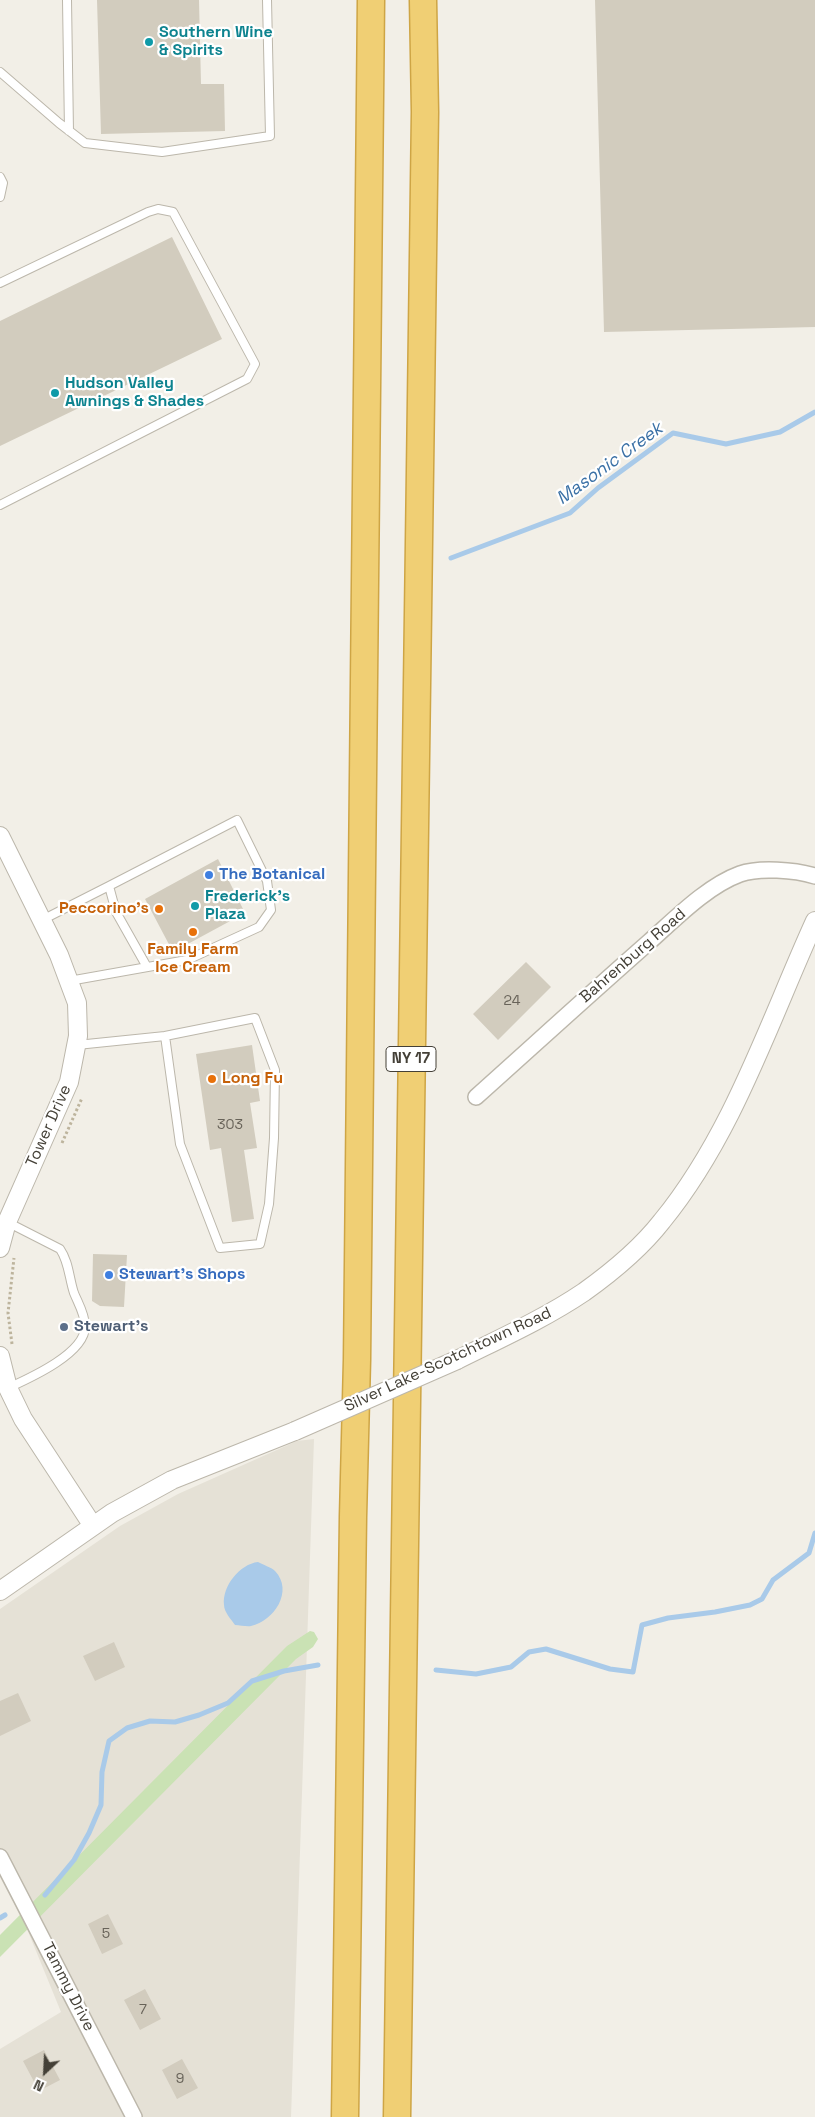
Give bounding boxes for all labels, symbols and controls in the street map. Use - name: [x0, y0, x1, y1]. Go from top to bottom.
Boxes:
- place label: Southern Wine & Spirits: [159, 23, 273, 61]
- marker: Southern Wine & Spirits: [143, 36, 155, 48]
- place label: Hudson Valley Awnings & Shades: [65, 374, 204, 412]
- marker: Hudson Valley Awnings & Shades: [49, 387, 61, 399]
- water label: Masonic Creek: [553, 418, 667, 510]
- place label: The Botanical: [219, 865, 325, 885]
- marker: The Botanical: [203, 869, 215, 881]
- place label: Frederick's Plaza: [205, 887, 290, 925]
- place label: Peccorino's: [59, 899, 149, 919]
- marker: Frederick's Plaza: [189, 900, 201, 912]
- marker: Peccorino's: [153, 903, 165, 915]
- street label: Bahrenburg Road: [576, 905, 690, 1007]
- marker: Family Farm Ice Cream: [187, 926, 199, 938]
- place label: Family Farm Ice Cream: [147, 940, 239, 978]
- house number: 24: [504, 993, 520, 1009]
- road number: NY 17: [386, 1046, 436, 1072]
- place label: Long Fu: [222, 1069, 283, 1089]
- marker: Long Fu: [206, 1073, 218, 1085]
- street label: Tower Drive: [22, 1082, 76, 1170]
- house number: 303: [217, 1117, 243, 1133]
- place label: Stewart's Shops: [119, 1265, 245, 1285]
- marker: Stewart's Shops: [103, 1269, 115, 1281]
- street label: Silver Lake-Scotchtown Road: [341, 1303, 555, 1417]
- place label: Stewart's: [74, 1317, 148, 1337]
- marker: Stewart's: [58, 1321, 70, 1333]
- house number: 5: [102, 1926, 110, 1942]
- street label: Tammy Drive: [37, 1940, 99, 2034]
- house number: 7: [139, 2002, 147, 2018]
- north arrow: [20, 2047, 70, 2097]
- house number: 9: [176, 2071, 184, 2087]
- text: N: [31, 2075, 47, 2096]

